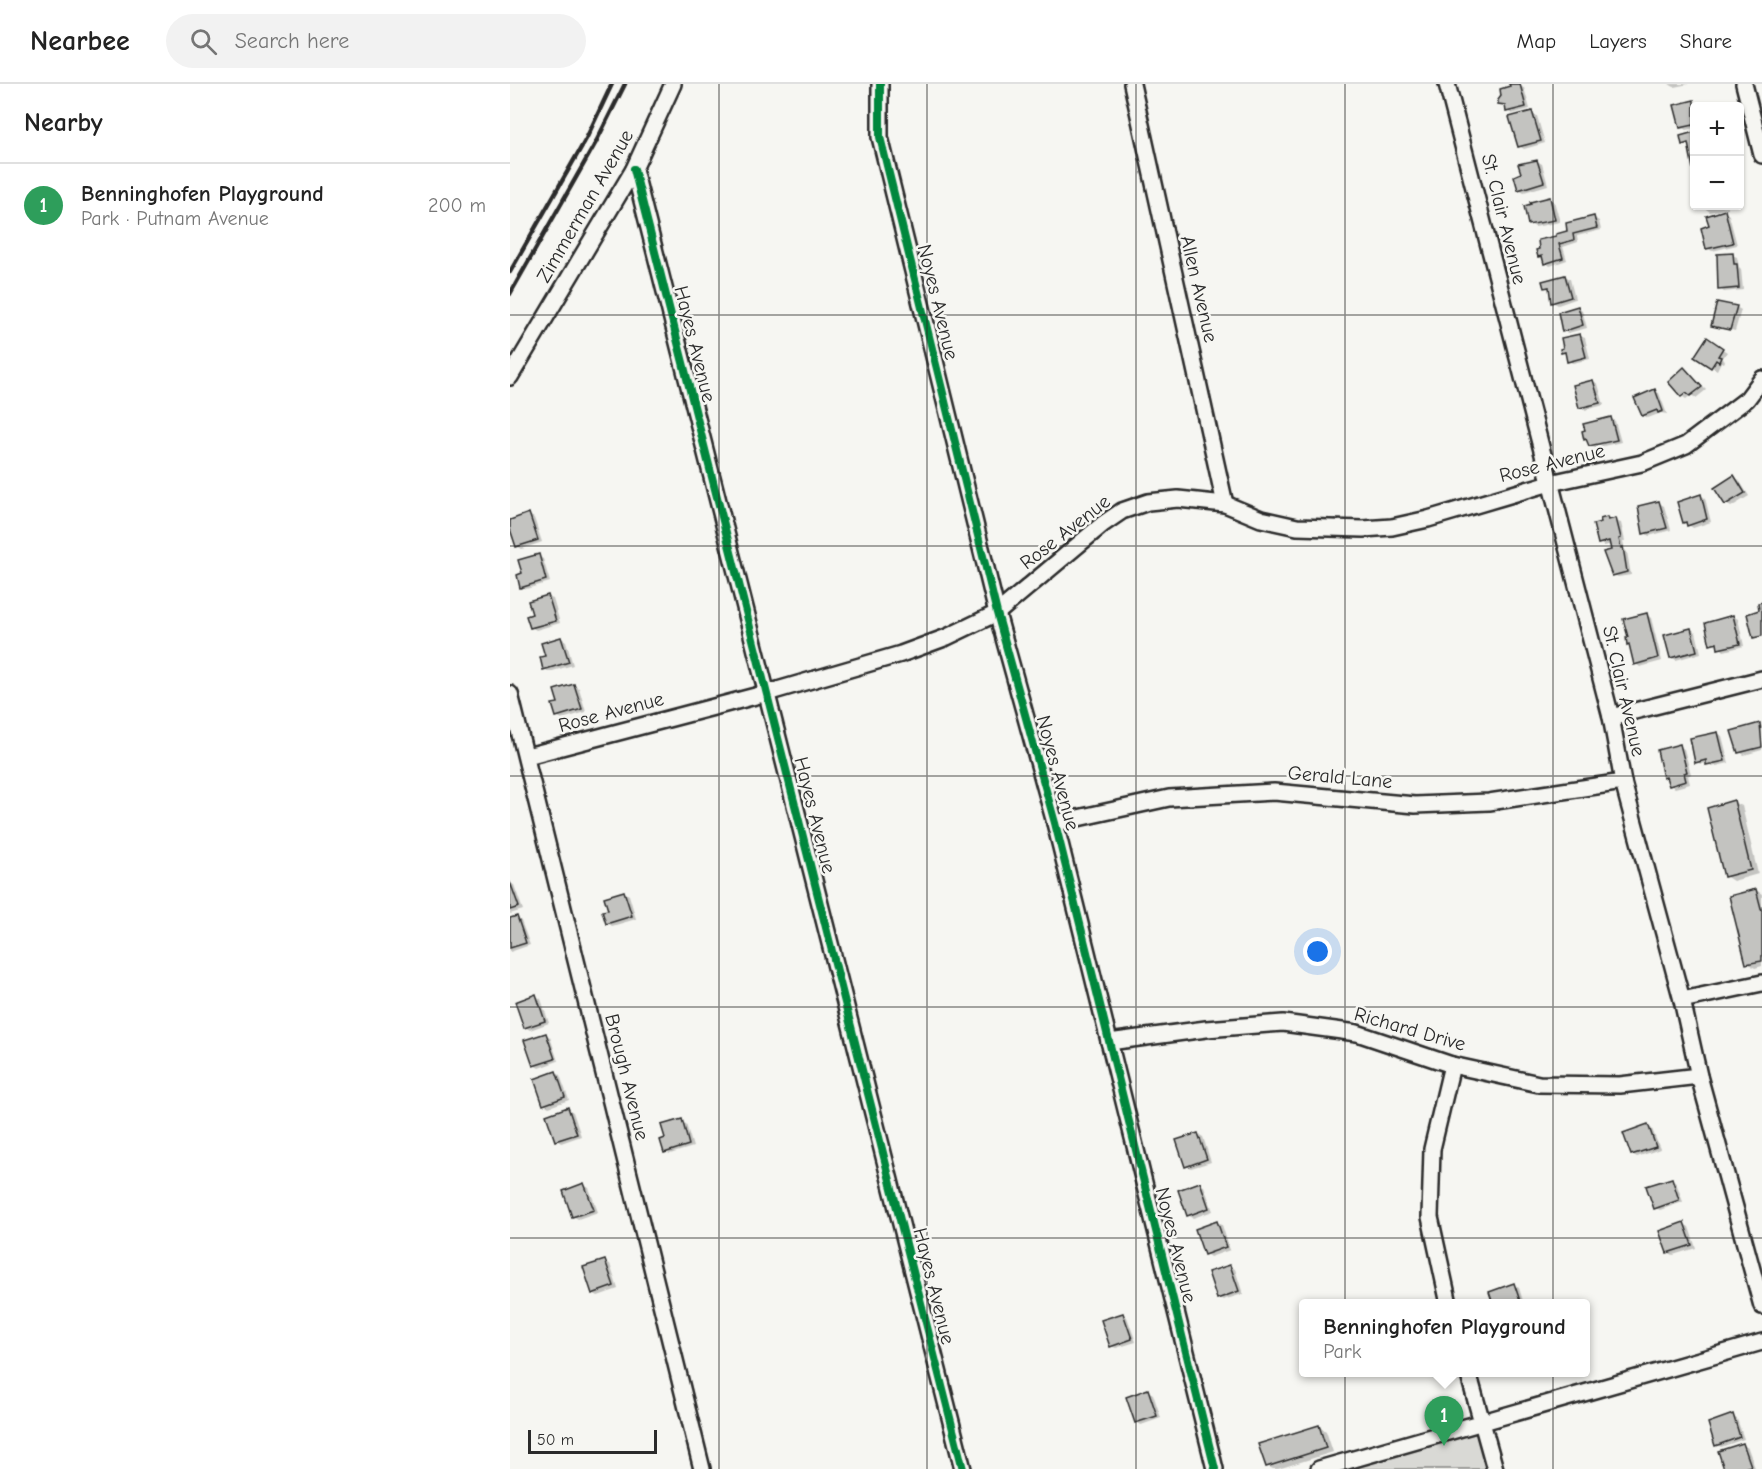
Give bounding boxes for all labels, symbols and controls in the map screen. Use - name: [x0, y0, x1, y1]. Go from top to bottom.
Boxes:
- search box: [166, 14, 586, 68]
- text: Nearbee: [30, 25, 130, 57]
- icon: search: [187, 25, 220, 58]
- text: Search here: [235, 28, 349, 54]
- text: Map: [1517, 29, 1556, 53]
- text: Layers: [1589, 29, 1647, 53]
- text: Share: [1680, 29, 1732, 53]
- map controls: [1690, 102, 1744, 210]
- button: +: [1690, 102, 1744, 156]
- text: Nearby: [24, 108, 103, 138]
- street label: Zimmerman Avenue: [532, 125, 638, 287]
- street label: St. Clair Avenue: [1477, 151, 1531, 287]
- button: −: [1690, 156, 1744, 210]
- text: Benninghofen Playground: [81, 181, 324, 207]
- text: 1: [40, 194, 47, 217]
- text: 200 m: [428, 194, 486, 217]
- text: Park · Putnam Avenue: [81, 207, 269, 230]
- street label: Allen Avenue: [1176, 233, 1222, 345]
- street label: Noyes Avenue: [913, 242, 963, 362]
- street label: Hayes Avenue: [669, 283, 721, 405]
- street label: Rose Avenue: [1497, 439, 1607, 487]
- street label: Rose Avenue: [1015, 490, 1115, 574]
- street label: St. Clair Avenue: [1598, 623, 1650, 759]
- street label: Rose Avenue: [556, 687, 666, 737]
- street label: Noyes Avenue: [1032, 713, 1084, 833]
- street label: Hayes Avenue: [789, 754, 841, 876]
- street label: Gerald Lane: [1287, 761, 1393, 793]
- your location: [1303, 937, 1332, 966]
- street label: Richard Drive: [1352, 1002, 1468, 1056]
- street label: Brough Avenue: [600, 1011, 654, 1143]
- street label: Noyes Avenue: [1151, 1185, 1201, 1305]
- street label: Hayes Avenue: [908, 1225, 960, 1347]
- popup: [1299, 1299, 1590, 1377]
- text: Benninghofen Playground: [1323, 1314, 1566, 1340]
- text: Park: [1323, 1340, 1362, 1363]
- pin: 1: [1424, 1396, 1464, 1446]
- scale bar: [528, 1427, 657, 1454]
- text: 50 m: [537, 1431, 574, 1449]

